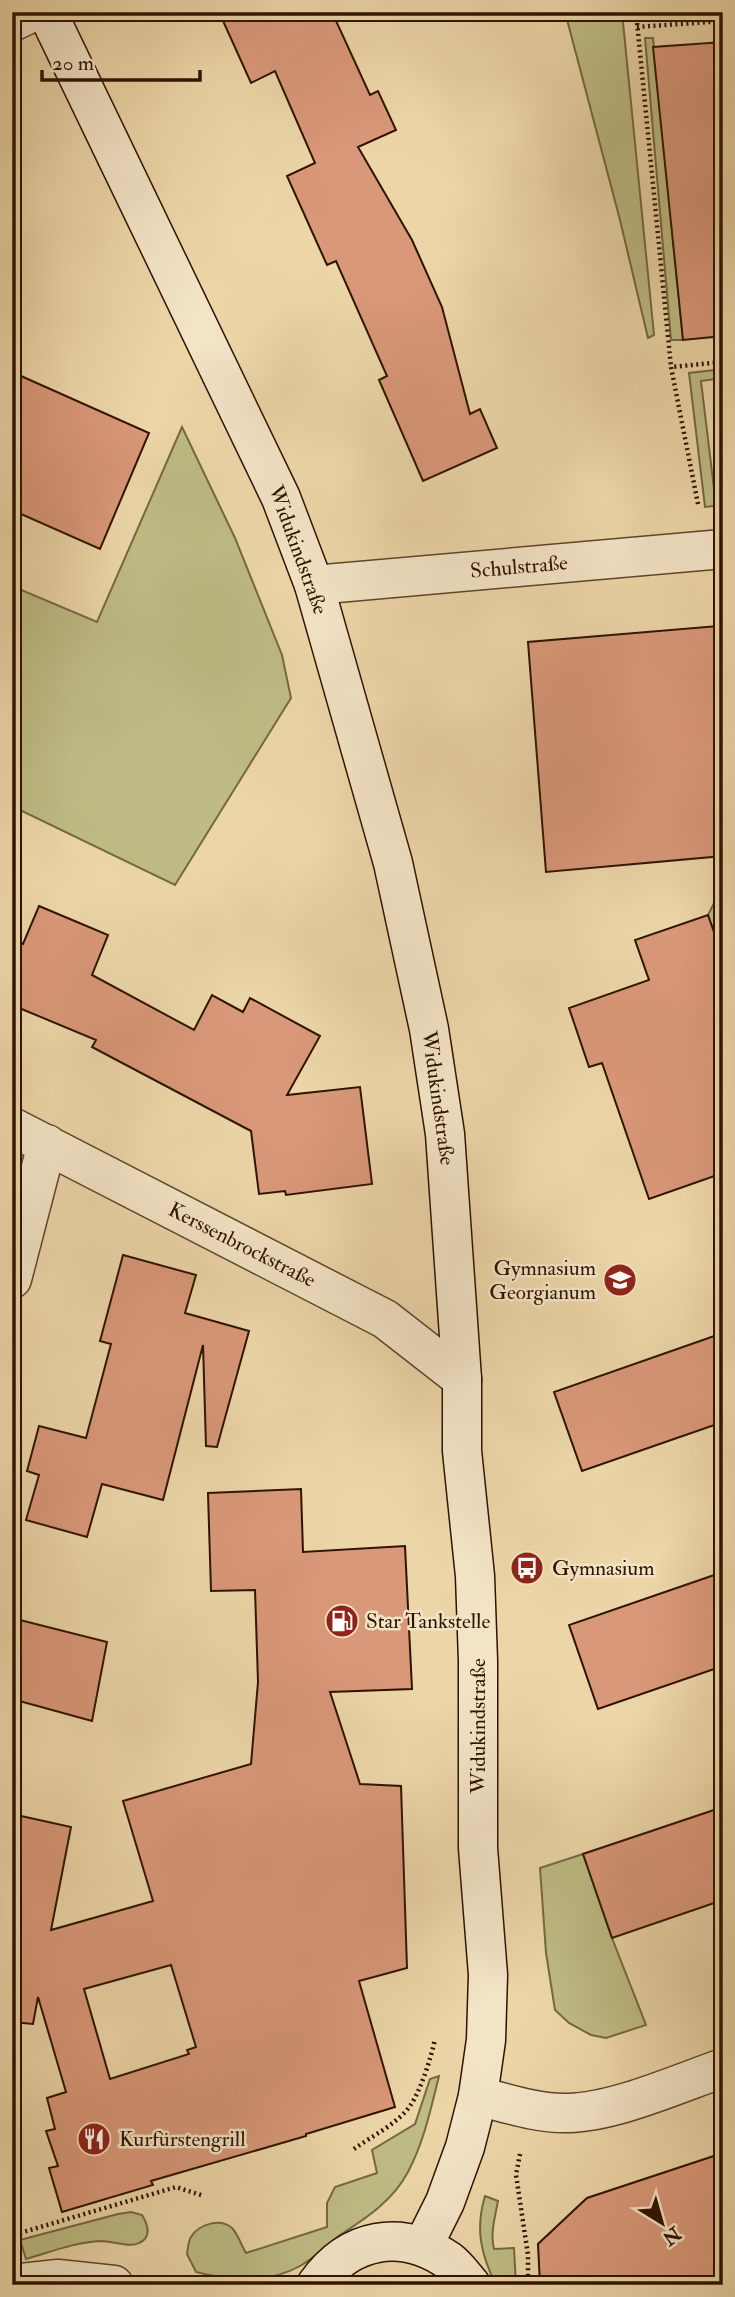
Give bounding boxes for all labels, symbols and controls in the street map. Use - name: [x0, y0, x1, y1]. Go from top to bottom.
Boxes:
- scale bar: [42, 38, 200, 82]
- text: 20 m: [52, 50, 94, 77]
- street label: Widukindstraße: [262, 481, 334, 618]
- street label: Schulstraße: [469, 549, 569, 585]
- street label: Widukindstraße: [415, 1028, 461, 1167]
- street label: Kerssenbrockstraße: [164, 1196, 320, 1294]
- place label: Gymnasium Georgianum: [489, 1255, 596, 1306]
- school or university icon: Gymnasium Georgianum: [601, 1261, 639, 1299]
- bus stop icon: Gymnasium: [508, 1549, 546, 1587]
- place label: Gymnasium: [552, 1555, 655, 1582]
- fuel station icon: Star Tankstelle: [323, 1602, 361, 1640]
- place label: Star Tankstelle: [366, 1608, 490, 1635]
- street label: Widukindstraße: [465, 1658, 492, 1795]
- restaurant icon: Kurfürstengrill: [75, 2120, 113, 2158]
- place label: Kurfürstengrill: [119, 2126, 246, 2153]
- north arrow: [626, 2188, 696, 2258]
- text: N: [657, 2220, 686, 2251]

